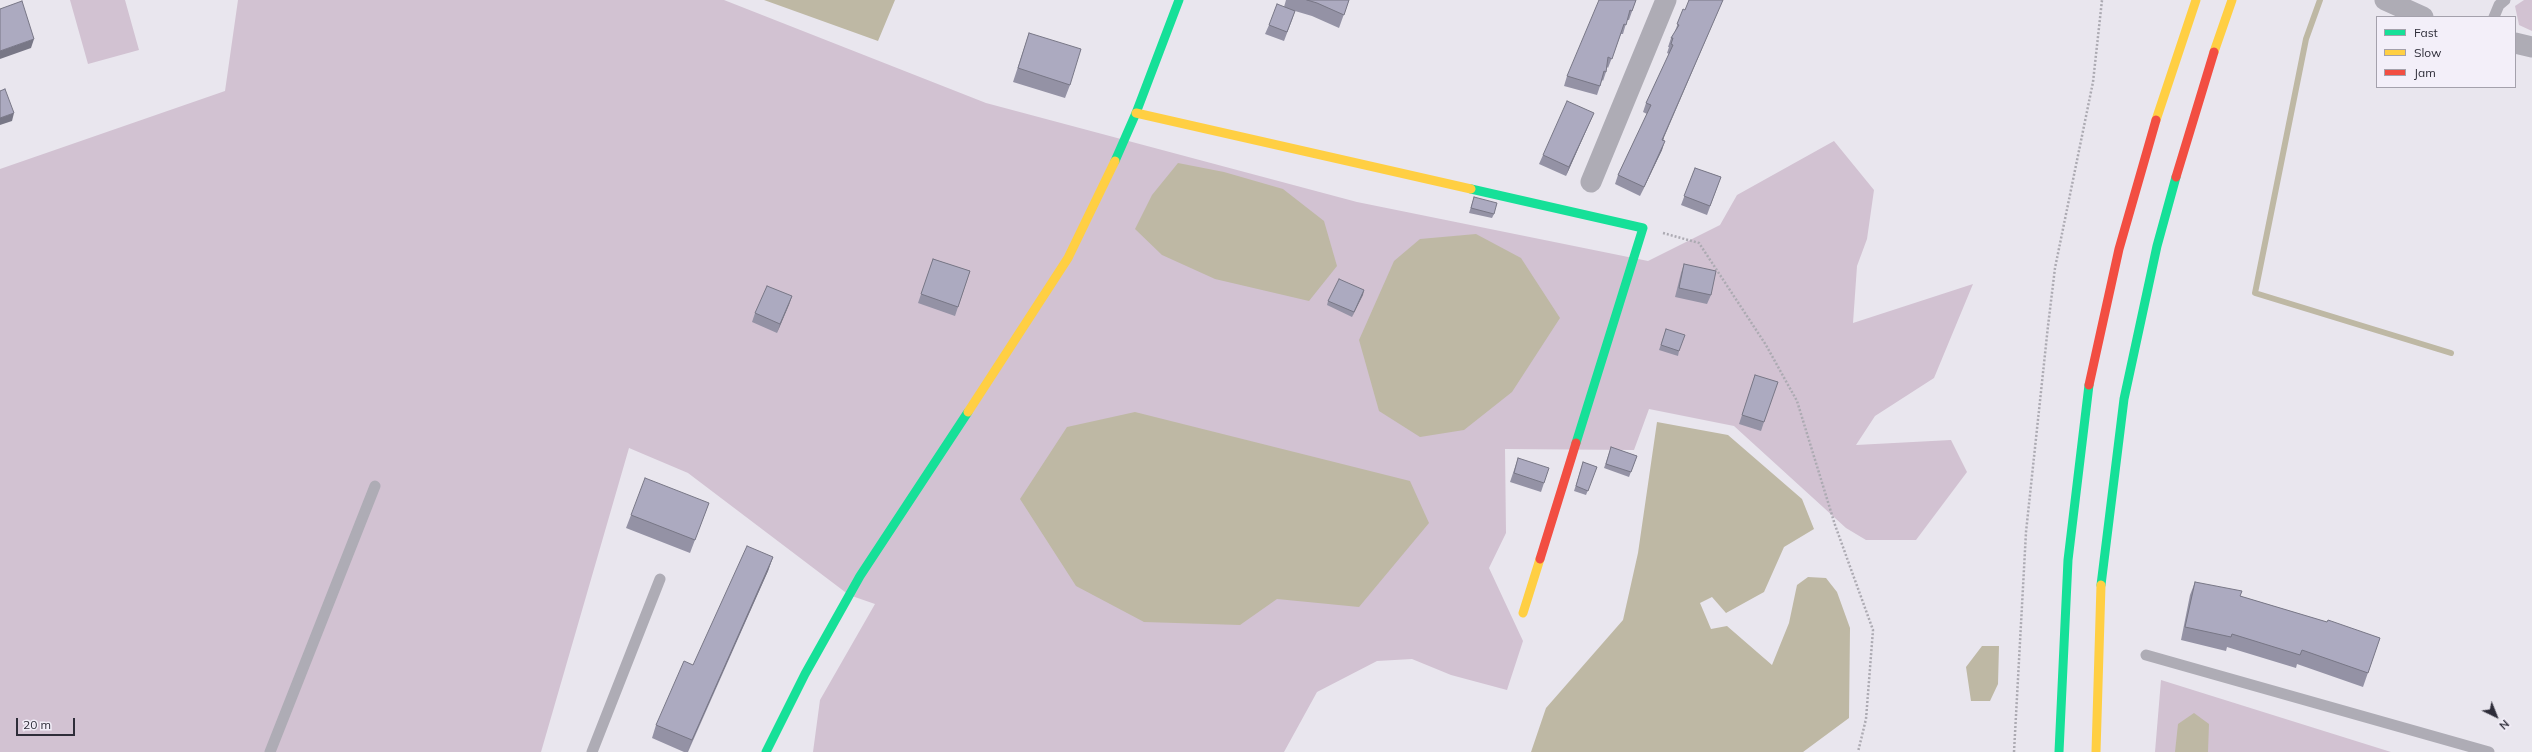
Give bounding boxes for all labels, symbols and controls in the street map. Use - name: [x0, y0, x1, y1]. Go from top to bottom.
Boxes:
- legend: [2376, 16, 2516, 88]
- text: Fast: [2414, 25, 2438, 40]
- text: Slow: [2414, 45, 2442, 60]
- text: Jam: [2414, 65, 2436, 80]
- north arrow: [2476, 696, 2516, 736]
- scale bar: [18, 710, 77, 736]
- text: 20 m: [23, 717, 51, 732]
- text: N: [2496, 717, 2512, 733]

